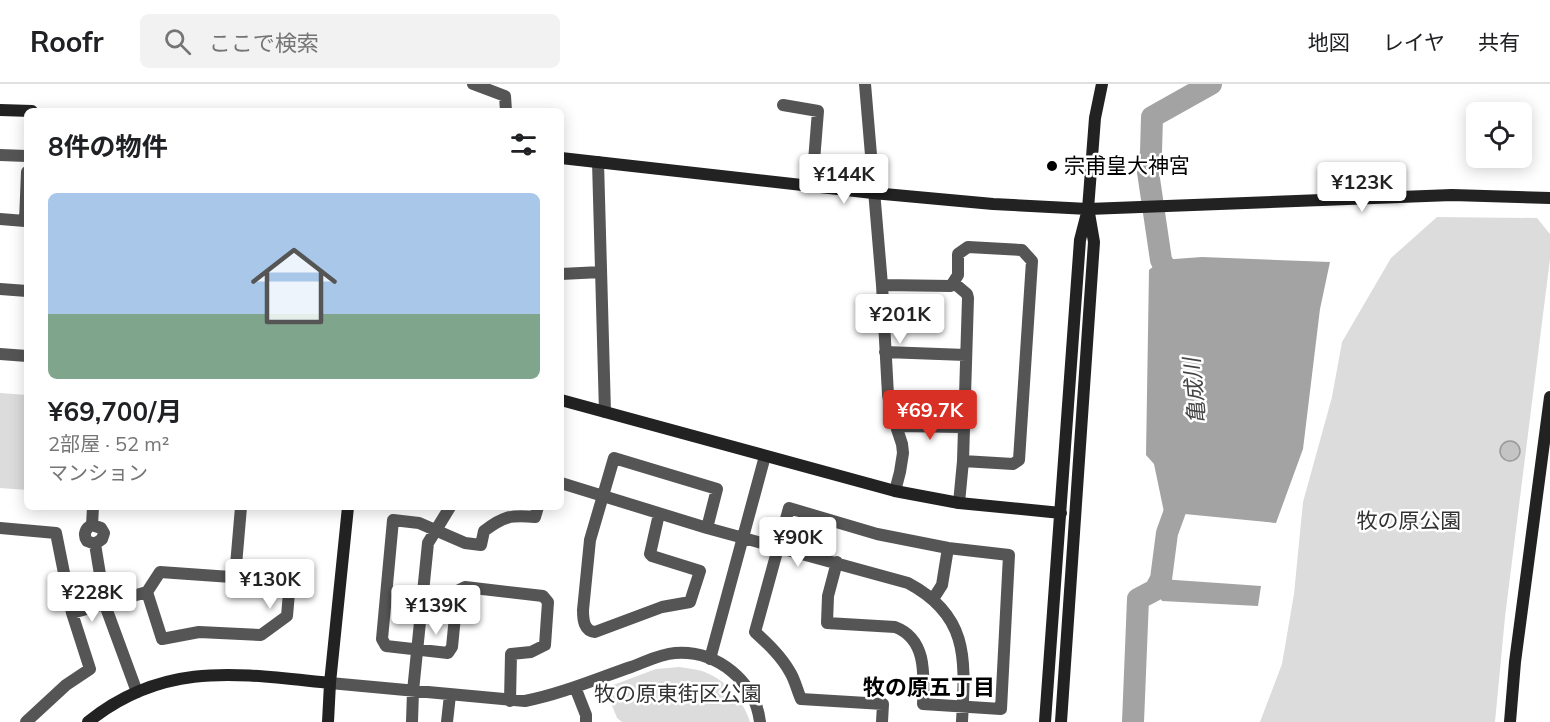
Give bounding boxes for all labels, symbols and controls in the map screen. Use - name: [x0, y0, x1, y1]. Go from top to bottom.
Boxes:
- search box: [140, 14, 560, 68]
- text: Roofr: [30, 24, 104, 59]
- icon: search: [161, 25, 194, 58]
- text: ここで検索: [209, 29, 319, 57]
- text: 地図: [1308, 29, 1350, 55]
- text: レイヤ: [1383, 29, 1445, 55]
- text: 共有: [1478, 29, 1520, 55]
- map controls: [1466, 102, 1532, 168]
- button: locate: [1466, 102, 1532, 168]
- icon: filters: [507, 128, 540, 161]
- text: 8件の物件: [48, 130, 168, 163]
- place label: 宗甫皇大神宮: [1064, 152, 1190, 178]
- pin: ¥144K: [802, 154, 886, 205]
- marker: 宗甫皇大神宮: [1045, 159, 1059, 173]
- text: ¥144K: [813, 161, 875, 186]
- pin: ¥123K: [1320, 162, 1404, 213]
- text: ¥123K: [1331, 169, 1393, 194]
- icon: home: [240, 232, 348, 340]
- pin: ¥201K: [858, 294, 942, 345]
- text: ¥201K: [869, 301, 931, 326]
- water label: 亀成川: [1177, 355, 1211, 425]
- pin: ¥69.7K: [881, 390, 979, 441]
- text: ¥69,700/月: [48, 395, 182, 428]
- text: ¥69.7K: [897, 397, 963, 422]
- text: 2部屋 · 52 m²: [48, 431, 169, 456]
- text: マンション: [48, 460, 148, 485]
- park label: 牧の原公園: [1357, 507, 1462, 533]
- pin: ¥90K: [762, 517, 834, 568]
- text: ¥90K: [773, 524, 823, 549]
- pin: ¥130K: [228, 559, 312, 610]
- text: ¥130K: [239, 566, 301, 591]
- pin: ¥228K: [50, 572, 134, 623]
- text: ¥228K: [61, 579, 123, 604]
- pin: ¥139K: [394, 585, 478, 636]
- text: ¥139K: [405, 592, 467, 617]
- district label: 牧の原五丁目: [863, 673, 995, 701]
- park label: 牧の原東街区公園: [594, 680, 762, 706]

